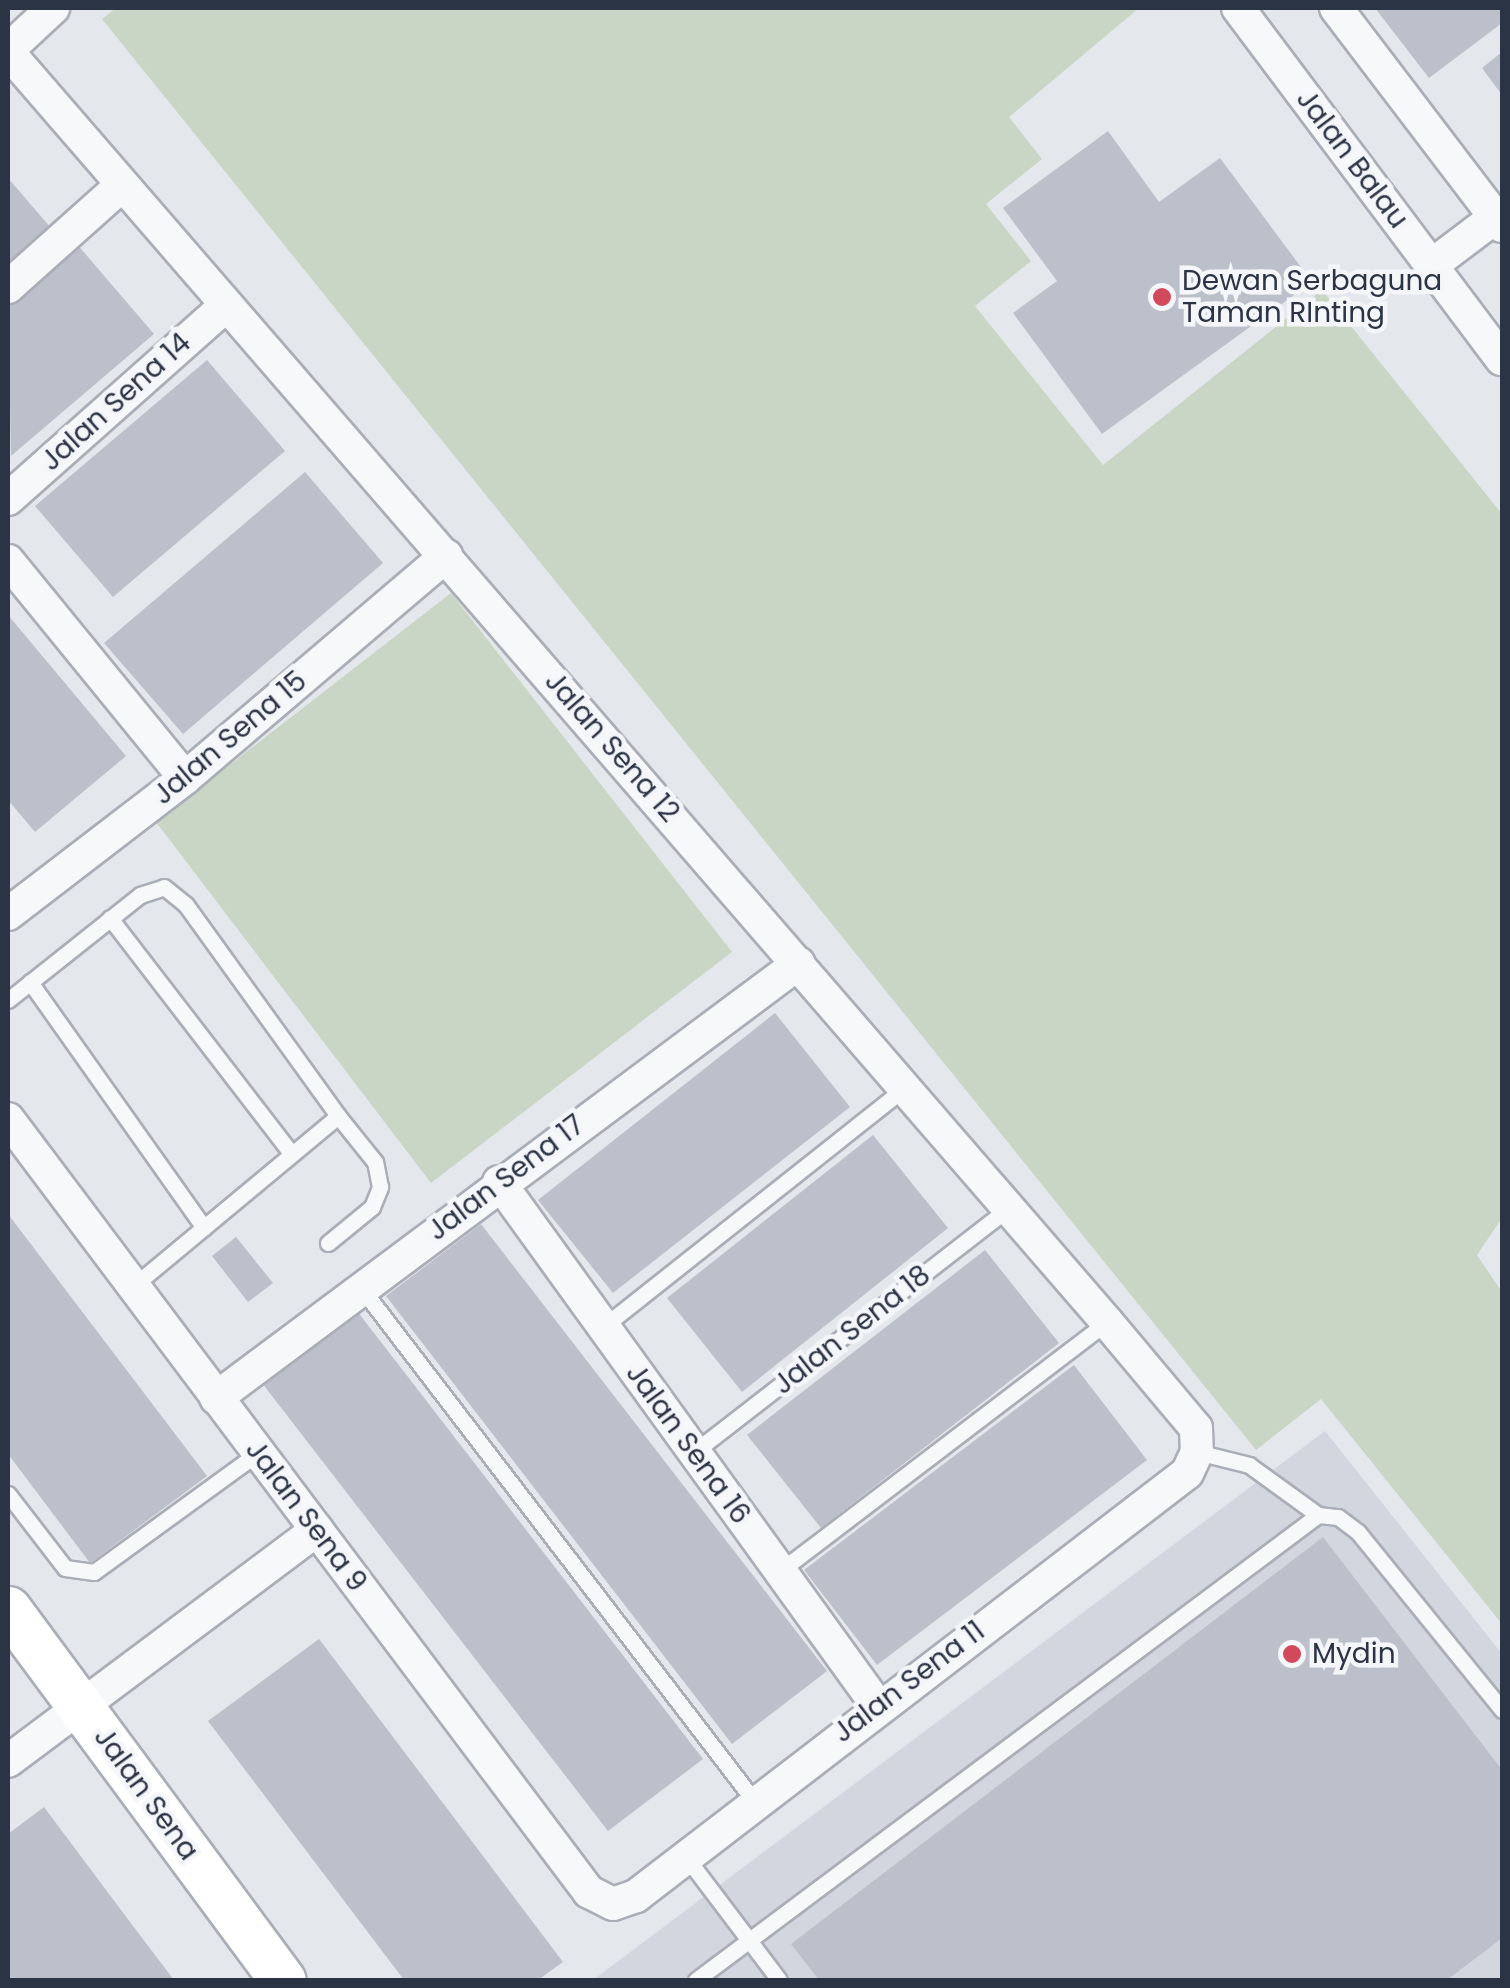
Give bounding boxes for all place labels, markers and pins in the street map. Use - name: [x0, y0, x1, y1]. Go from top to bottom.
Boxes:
- place label: Dewan Serbaguna Taman RInting: [1182, 264, 1442, 330]
- marker: Dewan Serbaguna Taman RInting: [1151, 286, 1173, 308]
- place label: Mydin: [1312, 1637, 1396, 1671]
- marker: Mydin: [1281, 1643, 1303, 1665]

